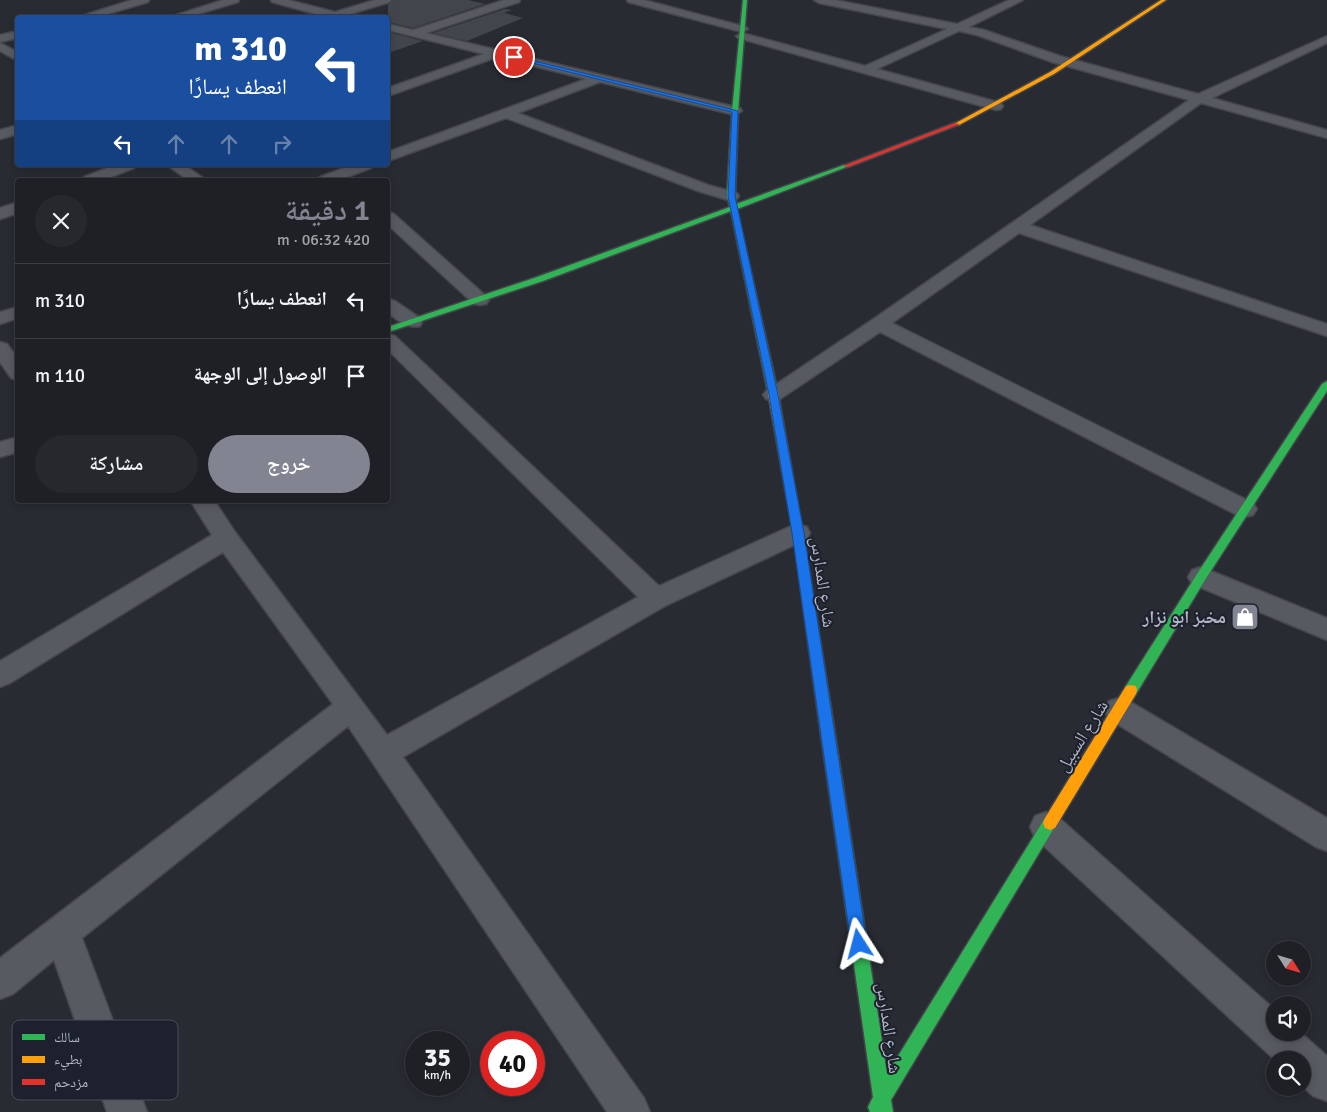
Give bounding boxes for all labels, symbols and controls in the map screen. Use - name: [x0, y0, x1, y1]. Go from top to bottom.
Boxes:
- text: 310 m: [194, 27, 287, 70]
- icon: left: [305, 35, 370, 100]
- pin: [493, 36, 535, 78]
- icon: arrive: [500, 43, 528, 71]
- text: انعطف يسارًا: [189, 73, 287, 100]
- icon: left: [109, 130, 137, 158]
- icon: ahead: [162, 130, 190, 158]
- icon: ahead: [215, 130, 243, 158]
- icon: right: [268, 130, 296, 158]
- text: 1 دقيقة: [285, 192, 370, 229]
- button: close: [35, 195, 87, 247]
- text: 420 m · 06:32: [277, 230, 370, 250]
- text: انعطف يسارًا: [237, 287, 327, 311]
- icon: left: [342, 287, 370, 315]
- text: 310 m: [35, 289, 85, 313]
- text: الوصول إلى الوجهة: [194, 362, 327, 386]
- icon: arrive: [342, 362, 370, 390]
- text: 110 m: [35, 364, 85, 388]
- button: مشاركة: [35, 435, 198, 493]
- button: خروج: [208, 435, 370, 493]
- street label: شارع المدارس: [806, 535, 840, 629]
- shop icon: مخبز ابو نزار: [1230, 602, 1260, 632]
- place label: مخبز ابو نزار: [1142, 606, 1226, 628]
- street label: شارع السبيل: [1051, 696, 1113, 776]
- position arrow: [832, 917, 884, 969]
- north arrow: [1266, 941, 1311, 986]
- map controls: [1266, 941, 1311, 1096]
- street label: شارع المدارس: [872, 981, 906, 1075]
- button: sound: [1266, 996, 1311, 1041]
- legend: [12, 1020, 178, 1100]
- text: سالك: [54, 1029, 80, 1046]
- speed limit sign: 40: [480, 1031, 545, 1096]
- text: 35: [424, 1042, 451, 1073]
- text: بطيء: [54, 1051, 83, 1071]
- button: search: [1266, 1051, 1311, 1096]
- text: km/h: [424, 1068, 451, 1083]
- text: مزدحم: [54, 1074, 88, 1092]

